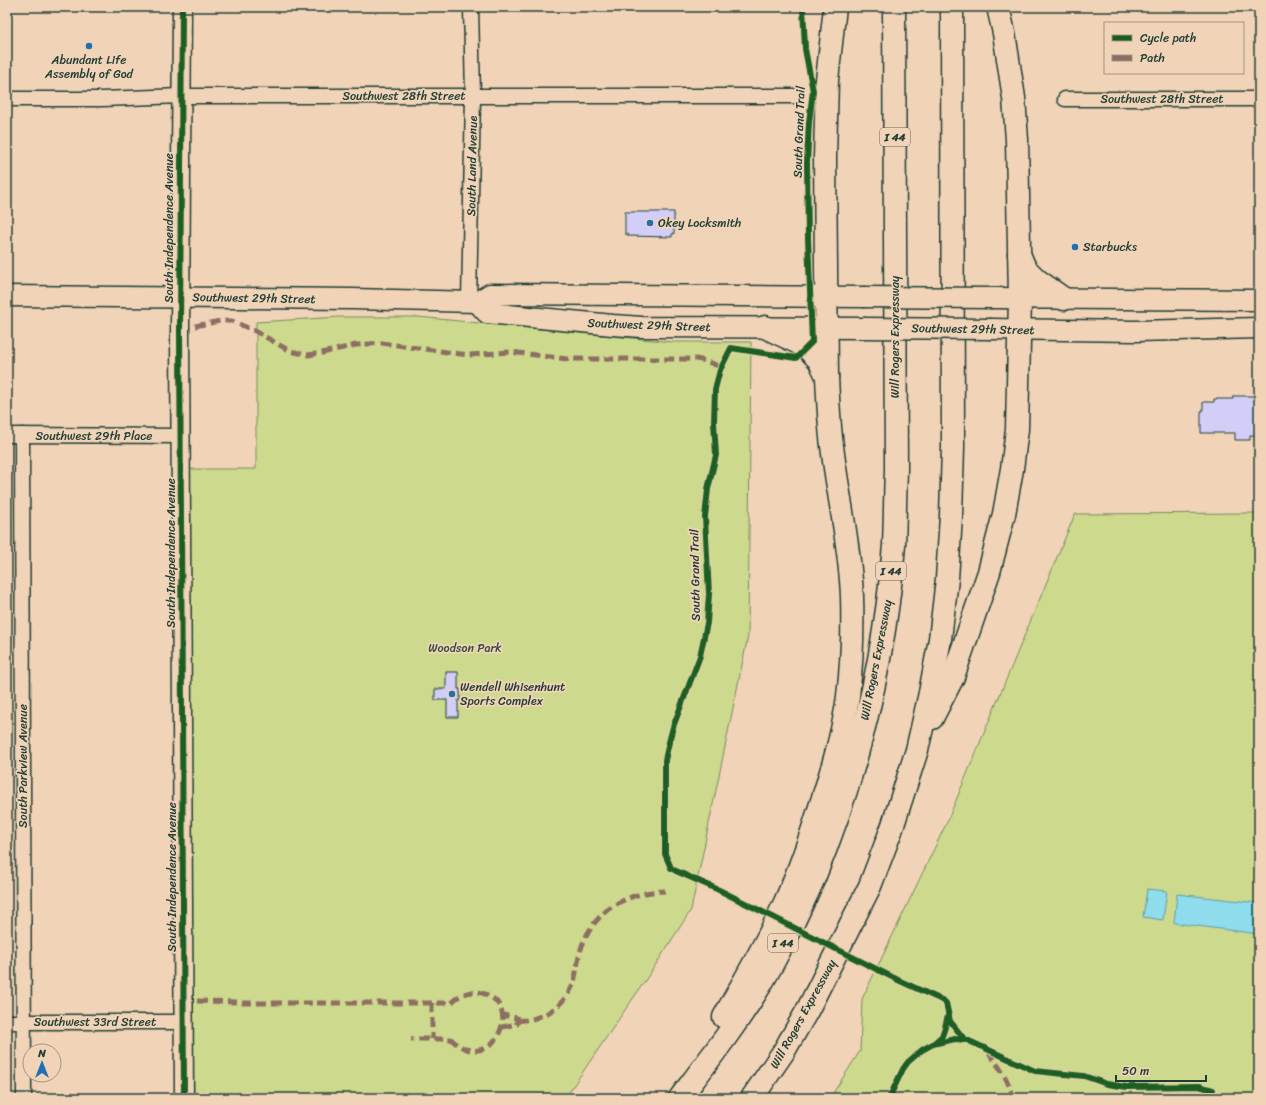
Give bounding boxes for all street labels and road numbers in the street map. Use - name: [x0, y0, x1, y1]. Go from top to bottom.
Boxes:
- street label: Southwest 28th Street: [342, 85, 466, 107]
- street label: South Grand Trail: [786, 85, 812, 178]
- street label: Southwest 28th Street: [1100, 88, 1224, 110]
- street label: South Land Avenue: [460, 115, 484, 216]
- road number: I 44: [880, 128, 910, 146]
- street label: South Independence Avenue: [158, 153, 180, 303]
- street label: Will Rogers Expressway: [884, 275, 906, 398]
- street label: Southwest 29th Street: [192, 286, 316, 310]
- street label: Southwest 29th Street: [587, 312, 711, 338]
- street label: Southwest 29th Street: [911, 317, 1035, 341]
- street label: Southwest 29th Place: [36, 425, 152, 447]
- street label: South Independence Avenue: [160, 478, 182, 628]
- street label: South Grand Trail: [683, 528, 707, 621]
- road number: I 44: [876, 562, 906, 580]
- street label: Will Rogers Expressway: [854, 597, 899, 722]
- street label: South Parkview Avenue: [12, 704, 34, 828]
- street label: South Independence Avenue: [161, 802, 183, 952]
- road number: I 44: [768, 934, 798, 952]
- street label: Will Rogers Expressway: [764, 954, 843, 1073]
- street label: Southwest 33rd Street: [34, 1011, 156, 1033]

